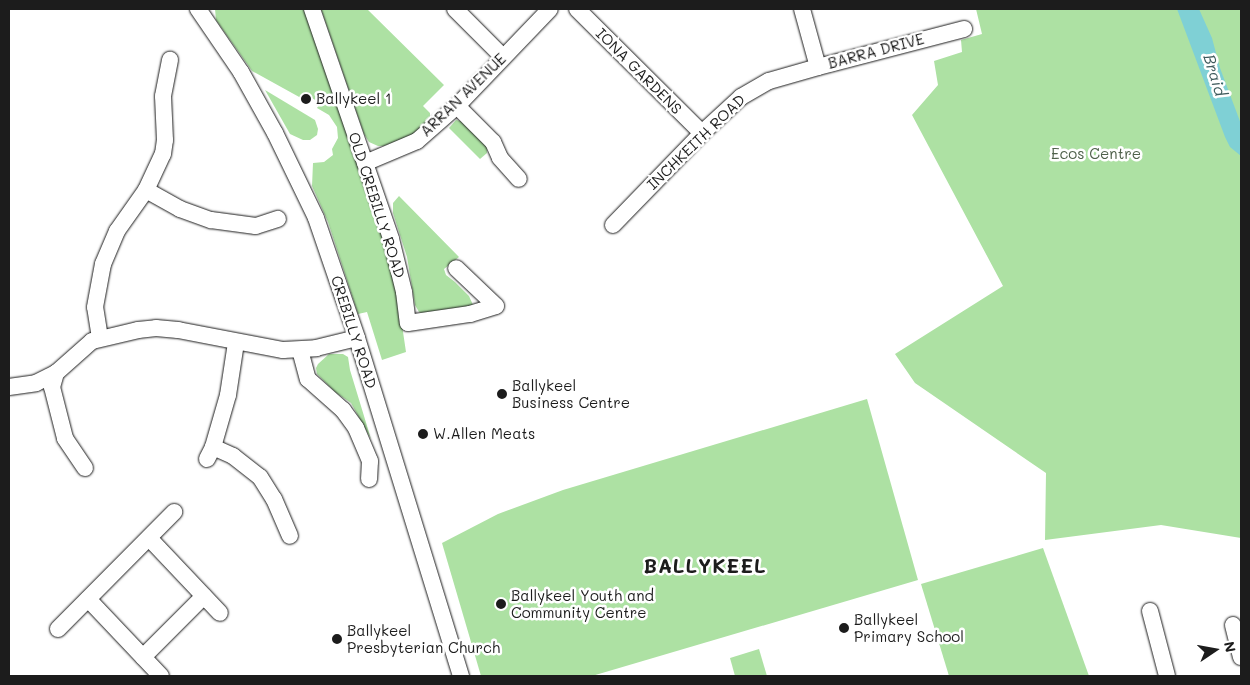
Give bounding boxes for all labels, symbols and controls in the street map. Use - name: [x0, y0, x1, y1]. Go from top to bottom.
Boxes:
- street label: IONA GARDENS: [592, 24, 686, 118]
- street label: BARRA DRIVE: [826, 30, 926, 72]
- street label: ARRAN AVENUE: [417, 50, 509, 140]
- water label: Braid: [1200, 52, 1230, 98]
- place label: Ballykeel 1: [316, 90, 392, 108]
- street label: INCHKEITH ROAD: [643, 91, 749, 193]
- marker: Ballykeel 1: [300, 93, 312, 105]
- street label: OLD CREBILLY ROAD: [345, 130, 409, 280]
- park label: Ecos Centre: [1051, 145, 1141, 163]
- street label: CREBILLY ROAD: [327, 273, 381, 391]
- place label: Ballykeel Business Centre: [512, 376, 630, 411]
- marker: Ballykeel Business Centre: [496, 388, 508, 400]
- place label: W.Allen Meats: [433, 425, 535, 443]
- marker: W.Allen Meats: [417, 428, 429, 440]
- district label: BALLYKEEL: [642, 553, 768, 577]
- place label: Ballykeel Youth and Community Centre: [511, 586, 654, 621]
- marker: Ballykeel Youth and Community Centre: [495, 598, 507, 610]
- place label: Ballykeel Primary School: [854, 610, 964, 645]
- place label: Ballykeel Presbyterian Church: [347, 621, 500, 656]
- marker: Ballykeel Primary School: [838, 622, 850, 634]
- north arrow: [1190, 625, 1240, 675]
- marker: Ballykeel Presbyterian Church: [331, 633, 343, 645]
- text: N: [1220, 640, 1241, 654]

